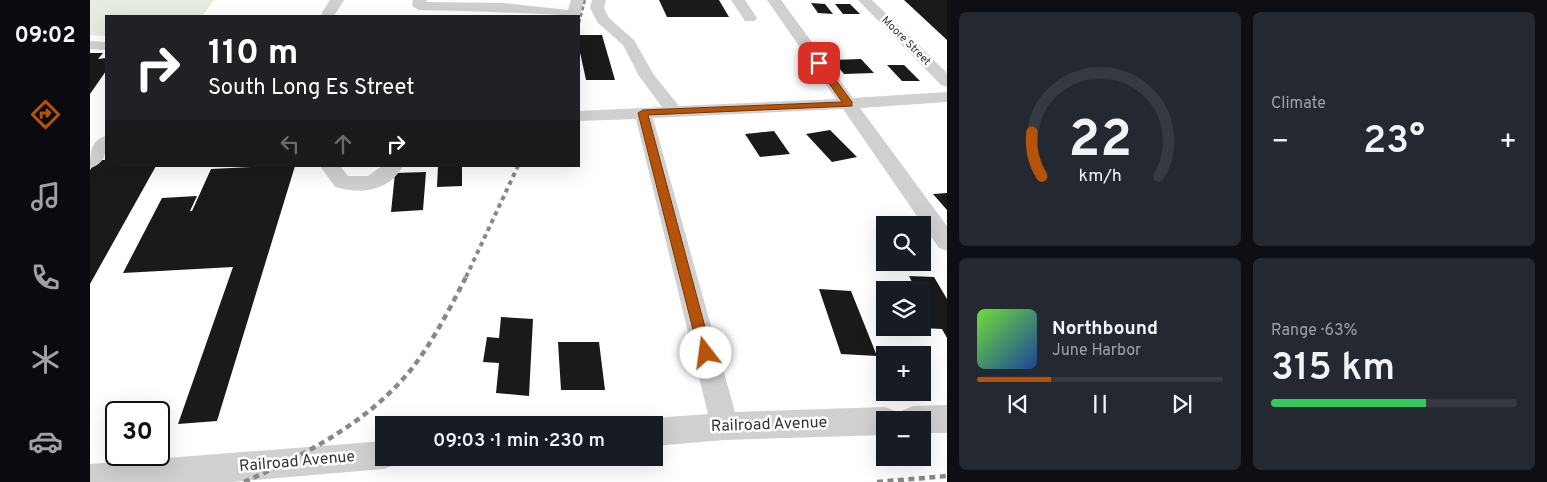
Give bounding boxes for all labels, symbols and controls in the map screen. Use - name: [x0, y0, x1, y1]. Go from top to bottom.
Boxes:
- street label: Moore Street: [878, 13, 934, 69]
- text: 09:02: [14, 23, 76, 50]
- text: 110 m: [208, 32, 298, 76]
- icon: right: [125, 35, 190, 100]
- pin: [798, 42, 840, 84]
- icon: arrive: [805, 49, 833, 77]
- text: South Long Es Street: [208, 75, 414, 102]
- text: Climate: [1271, 94, 1326, 114]
- icon: directions: [28, 97, 63, 132]
- text: 22: [1068, 109, 1132, 175]
- text: 23°: [1363, 118, 1425, 167]
- text: −: [1271, 125, 1289, 161]
- text: +: [1499, 125, 1517, 161]
- icon: left: [276, 130, 304, 158]
- icon: ahead: [329, 130, 357, 158]
- icon: right: [382, 130, 410, 158]
- text: km/h: [1078, 165, 1122, 188]
- icon: music: [28, 179, 63, 214]
- map controls: [876, 216, 931, 466]
- button: search: [876, 216, 931, 271]
- icon: phone: [28, 260, 63, 295]
- button: layers: [876, 281, 931, 336]
- text: Northbound: [1052, 317, 1158, 341]
- text: Range · 63%: [1271, 321, 1358, 341]
- position arrow: [679, 326, 731, 378]
- text: June Harbor: [1052, 341, 1141, 361]
- icon: climate: [28, 342, 63, 377]
- text: 315 km: [1271, 345, 1395, 394]
- button: +: [876, 346, 931, 401]
- icon: previous: [1004, 390, 1032, 418]
- icon: pause: [1086, 390, 1114, 418]
- icon: next: [1168, 390, 1196, 418]
- speed limit sign: 30: [105, 401, 170, 466]
- button: −: [876, 411, 931, 466]
- street label: Railroad Avenue: [710, 413, 828, 437]
- icon: car: [28, 424, 63, 459]
- text: 09:03 · 1 min · 230 m: [433, 429, 605, 453]
- street label: Railroad Avenue: [238, 447, 356, 477]

